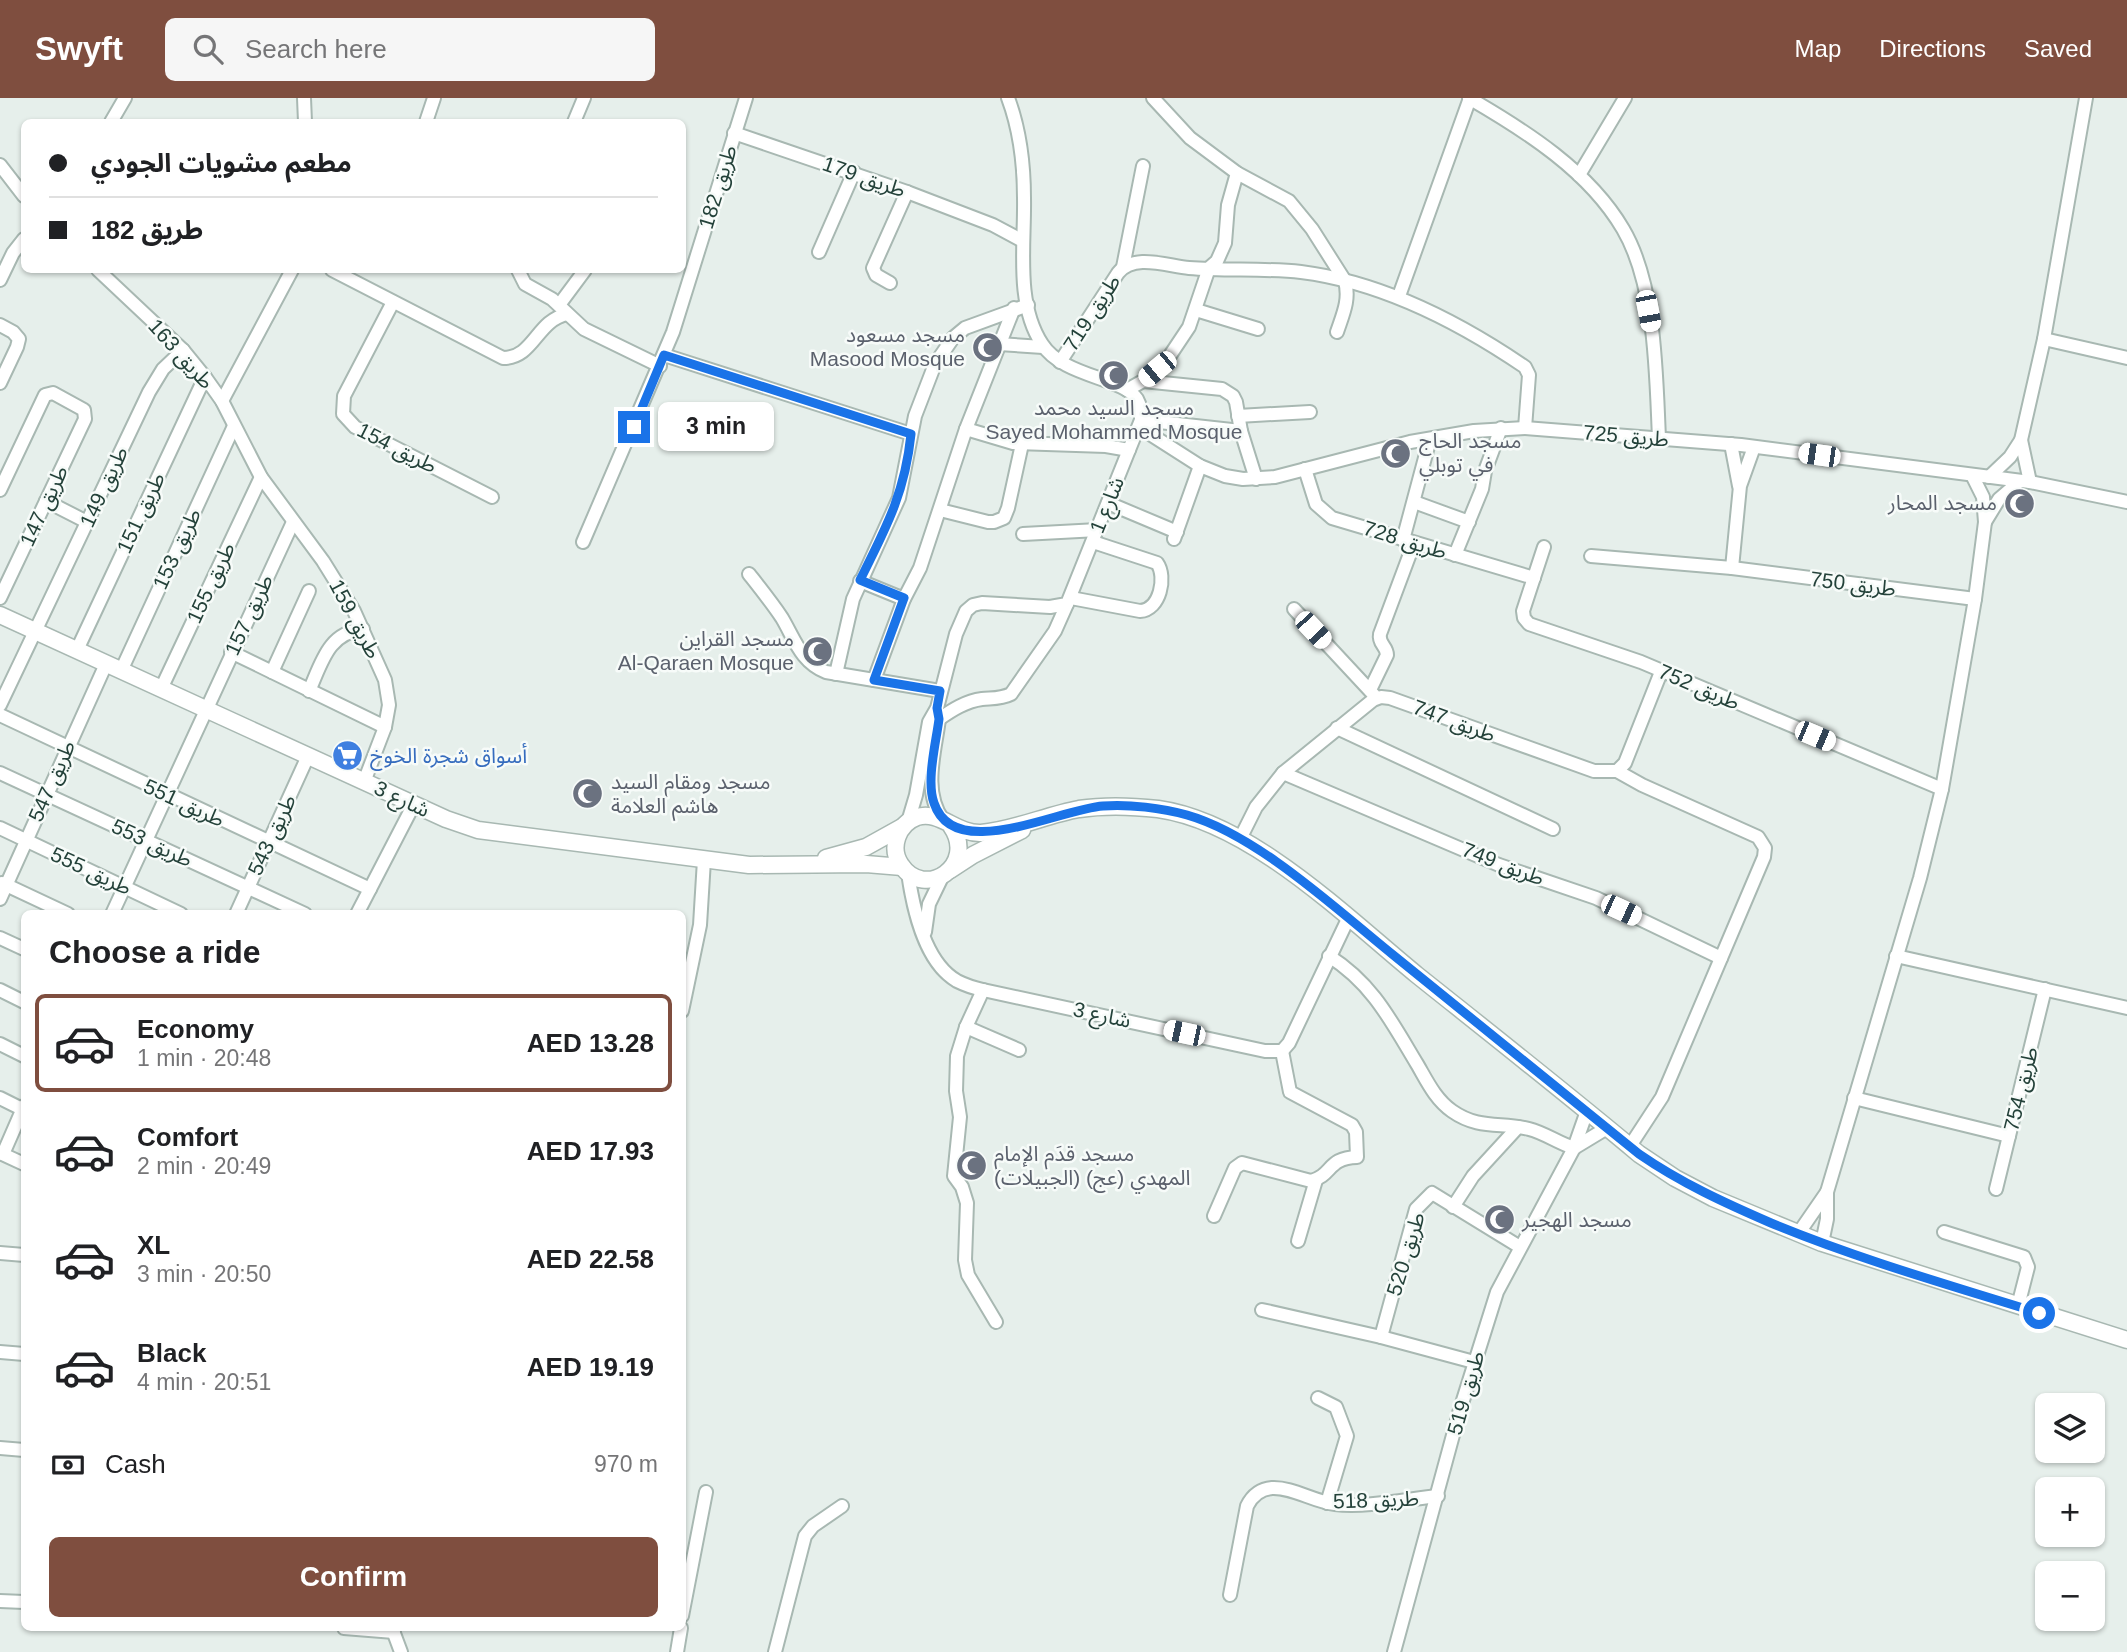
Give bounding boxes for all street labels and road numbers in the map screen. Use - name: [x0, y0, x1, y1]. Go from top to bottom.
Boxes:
- street label: طريق 182: [694, 142, 743, 232]
- street label: طريق 179: [819, 152, 909, 203]
- street label: طريق 719: [1059, 270, 1126, 356]
- street label: طريق 163: [143, 314, 219, 395]
- street label: طريق 154: [353, 418, 441, 479]
- street label: طريق 725: [1582, 420, 1670, 453]
- street label: طريق 149: [75, 443, 134, 531]
- street label: طريق 147: [15, 462, 74, 550]
- street label: طريق 151: [112, 469, 171, 557]
- street label: شارع 1: [1085, 473, 1132, 538]
- street label: طريق 153: [148, 505, 207, 593]
- street label: طريق 728: [1360, 516, 1450, 565]
- street label: طريق 155: [182, 539, 241, 627]
- street label: طريق 750: [1809, 567, 1897, 602]
- street label: طريق 157: [220, 571, 279, 659]
- street label: طريق 159: [323, 575, 386, 663]
- street label: طريق 752: [1654, 659, 1743, 716]
- street label: طريق 747: [1409, 695, 1499, 748]
- street label: طريق 547: [24, 737, 81, 826]
- street label: طريق 551: [140, 774, 228, 833]
- street label: شارع 3: [369, 776, 434, 825]
- street label: طريق 543: [243, 791, 302, 879]
- street label: طريق 553: [108, 814, 196, 873]
- street label: طريق 749: [1458, 837, 1547, 892]
- street label: طريق 555: [47, 842, 135, 901]
- street label: شارع 3: [1070, 997, 1133, 1036]
- street label: طريق 754: [1999, 1044, 2044, 1134]
- street label: طريق 520: [1382, 1209, 1431, 1299]
- street label: طريق 519: [1443, 1348, 1490, 1438]
- street label: طريق 518: [1333, 1487, 1419, 1514]

